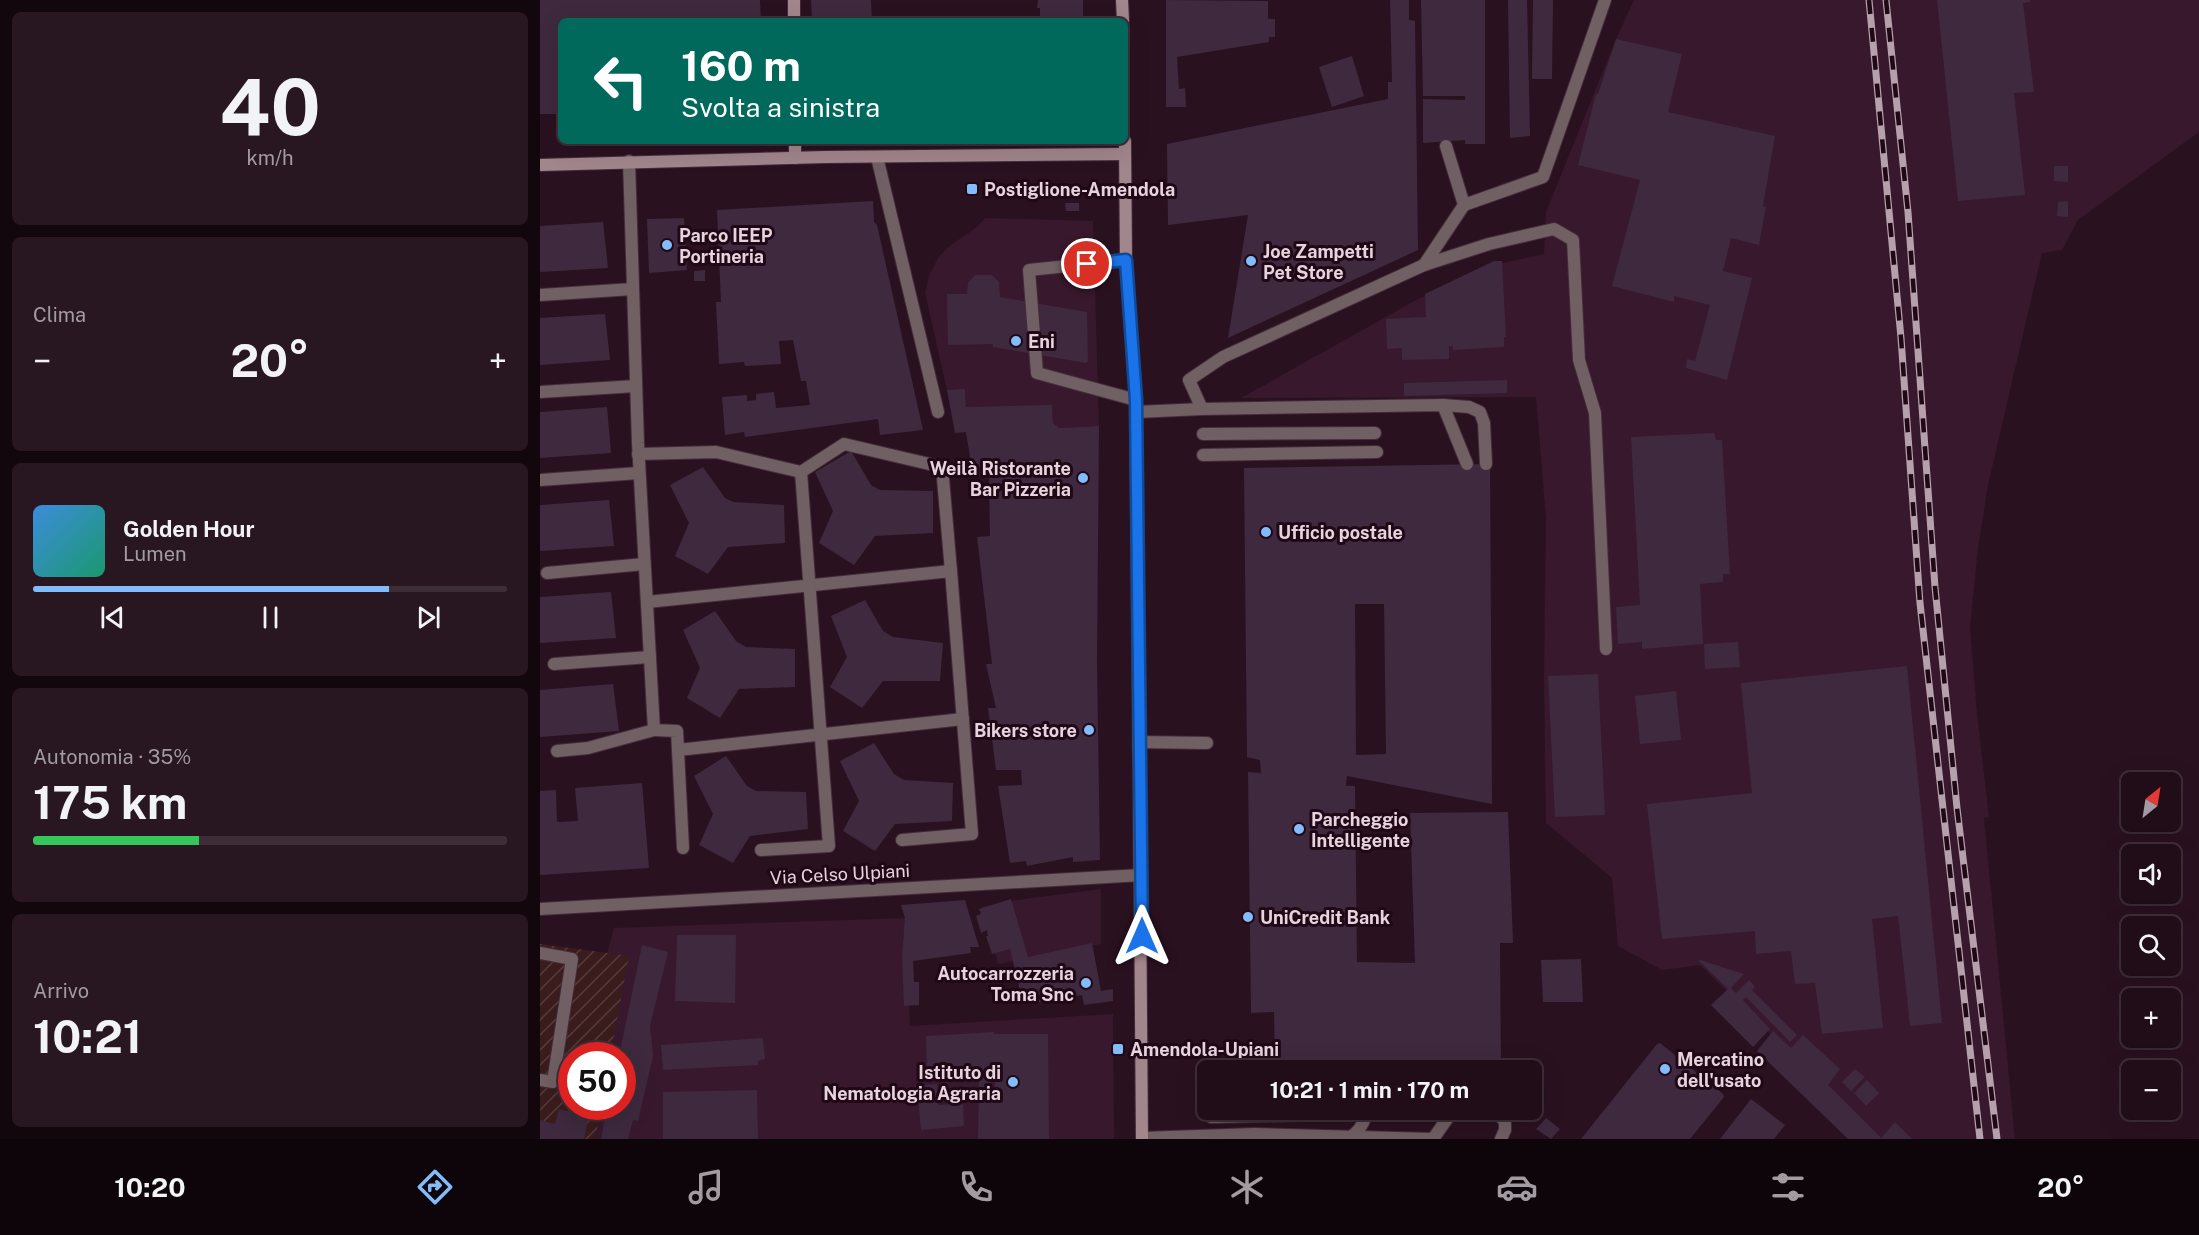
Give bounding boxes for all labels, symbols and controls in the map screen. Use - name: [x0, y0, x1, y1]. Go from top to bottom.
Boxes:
- text: 160 m: [681, 41, 801, 90]
- icon: left: [582, 42, 660, 120]
- text: 40: [219, 61, 321, 153]
- text: Svolta a sinistra: [681, 91, 880, 123]
- text: km/h: [246, 146, 294, 170]
- place label: Postiglione-Amendola: [984, 179, 1175, 200]
- marker: Postiglione-Amendola: [965, 182, 979, 196]
- place label: Parco IEEP Portineria: [679, 225, 773, 267]
- marker: Parco IEEP Portineria: [660, 238, 674, 252]
- pin: [1061, 238, 1112, 289]
- place label: Joe Zampetti Pet Store: [1263, 241, 1374, 283]
- icon: arrive: [1070, 247, 1103, 280]
- marker: Joe Zampetti Pet Store: [1244, 254, 1258, 268]
- text: Clima: [33, 303, 86, 327]
- place label: Eni: [1028, 331, 1055, 352]
- text: 20°: [231, 334, 309, 387]
- marker: Eni: [1009, 334, 1023, 348]
- text: −: [33, 342, 51, 380]
- text: +: [489, 342, 507, 380]
- place label: Weilà Ristorante Bar Pizzeria: [930, 458, 1071, 500]
- marker: Weilà Ristorante Bar Pizzeria: [1076, 471, 1090, 485]
- text: Golden Hour: [123, 516, 254, 542]
- place label: Ufficio postale: [1278, 522, 1403, 543]
- marker: Ufficio postale: [1259, 525, 1273, 539]
- text: Lumen: [123, 542, 187, 566]
- icon: previous: [96, 601, 129, 634]
- icon: pause: [254, 601, 287, 634]
- icon: next: [412, 601, 445, 634]
- place label: Bikers store: [974, 720, 1077, 741]
- marker: Bikers store: [1082, 723, 1096, 737]
- text: Autonomia · 35%: [33, 745, 191, 769]
- north arrow: [2121, 772, 2181, 832]
- map controls: [2121, 772, 2181, 1120]
- text: 175 km: [33, 776, 187, 829]
- place label: Parcheggio Intelligente: [1311, 809, 1410, 851]
- marker: Parcheggio Intelligente: [1292, 822, 1306, 836]
- button: sound: [2121, 844, 2181, 904]
- street label: Via Celso Ulpiani: [769, 860, 911, 888]
- position arrow: [1110, 904, 1174, 968]
- place label: UniCredit Bank: [1260, 907, 1391, 928]
- marker: UniCredit Bank: [1241, 910, 1255, 924]
- button: search: [2121, 916, 2181, 976]
- place label: Autocarrozzeria Toma Snc: [937, 963, 1074, 1005]
- marker: Autocarrozzeria Toma Snc: [1079, 976, 1093, 990]
- text: Arrivo: [33, 979, 89, 1003]
- button: +: [2121, 988, 2181, 1048]
- text: 10:21: [33, 1010, 142, 1063]
- place label: Amendola-Upiani: [1130, 1039, 1279, 1060]
- speed limit sign: 50: [558, 1042, 636, 1120]
- marker: Amendola-Upiani: [1111, 1042, 1125, 1056]
- place label: Mercatino dell'usato: [1677, 1049, 1764, 1091]
- button: −: [2121, 1060, 2181, 1120]
- place label: Istituto di Nematologia Agraria: [823, 1062, 1001, 1104]
- marker: Mercatino dell'usato: [1658, 1062, 1672, 1076]
- marker: Istituto di Nematologia Agraria: [1006, 1075, 1020, 1089]
- text: 10:21 · 1 min · 170 m: [1270, 1077, 1469, 1103]
- icon: directions: [414, 1166, 456, 1208]
- icon: music: [685, 1166, 727, 1208]
- icon: phone: [955, 1166, 997, 1208]
- icon: climate: [1226, 1166, 1268, 1208]
- icon: car: [1496, 1166, 1538, 1208]
- icon: filters: [1767, 1166, 1809, 1208]
- text: 10:20: [114, 1171, 186, 1203]
- text: 20°: [2037, 1171, 2085, 1203]

